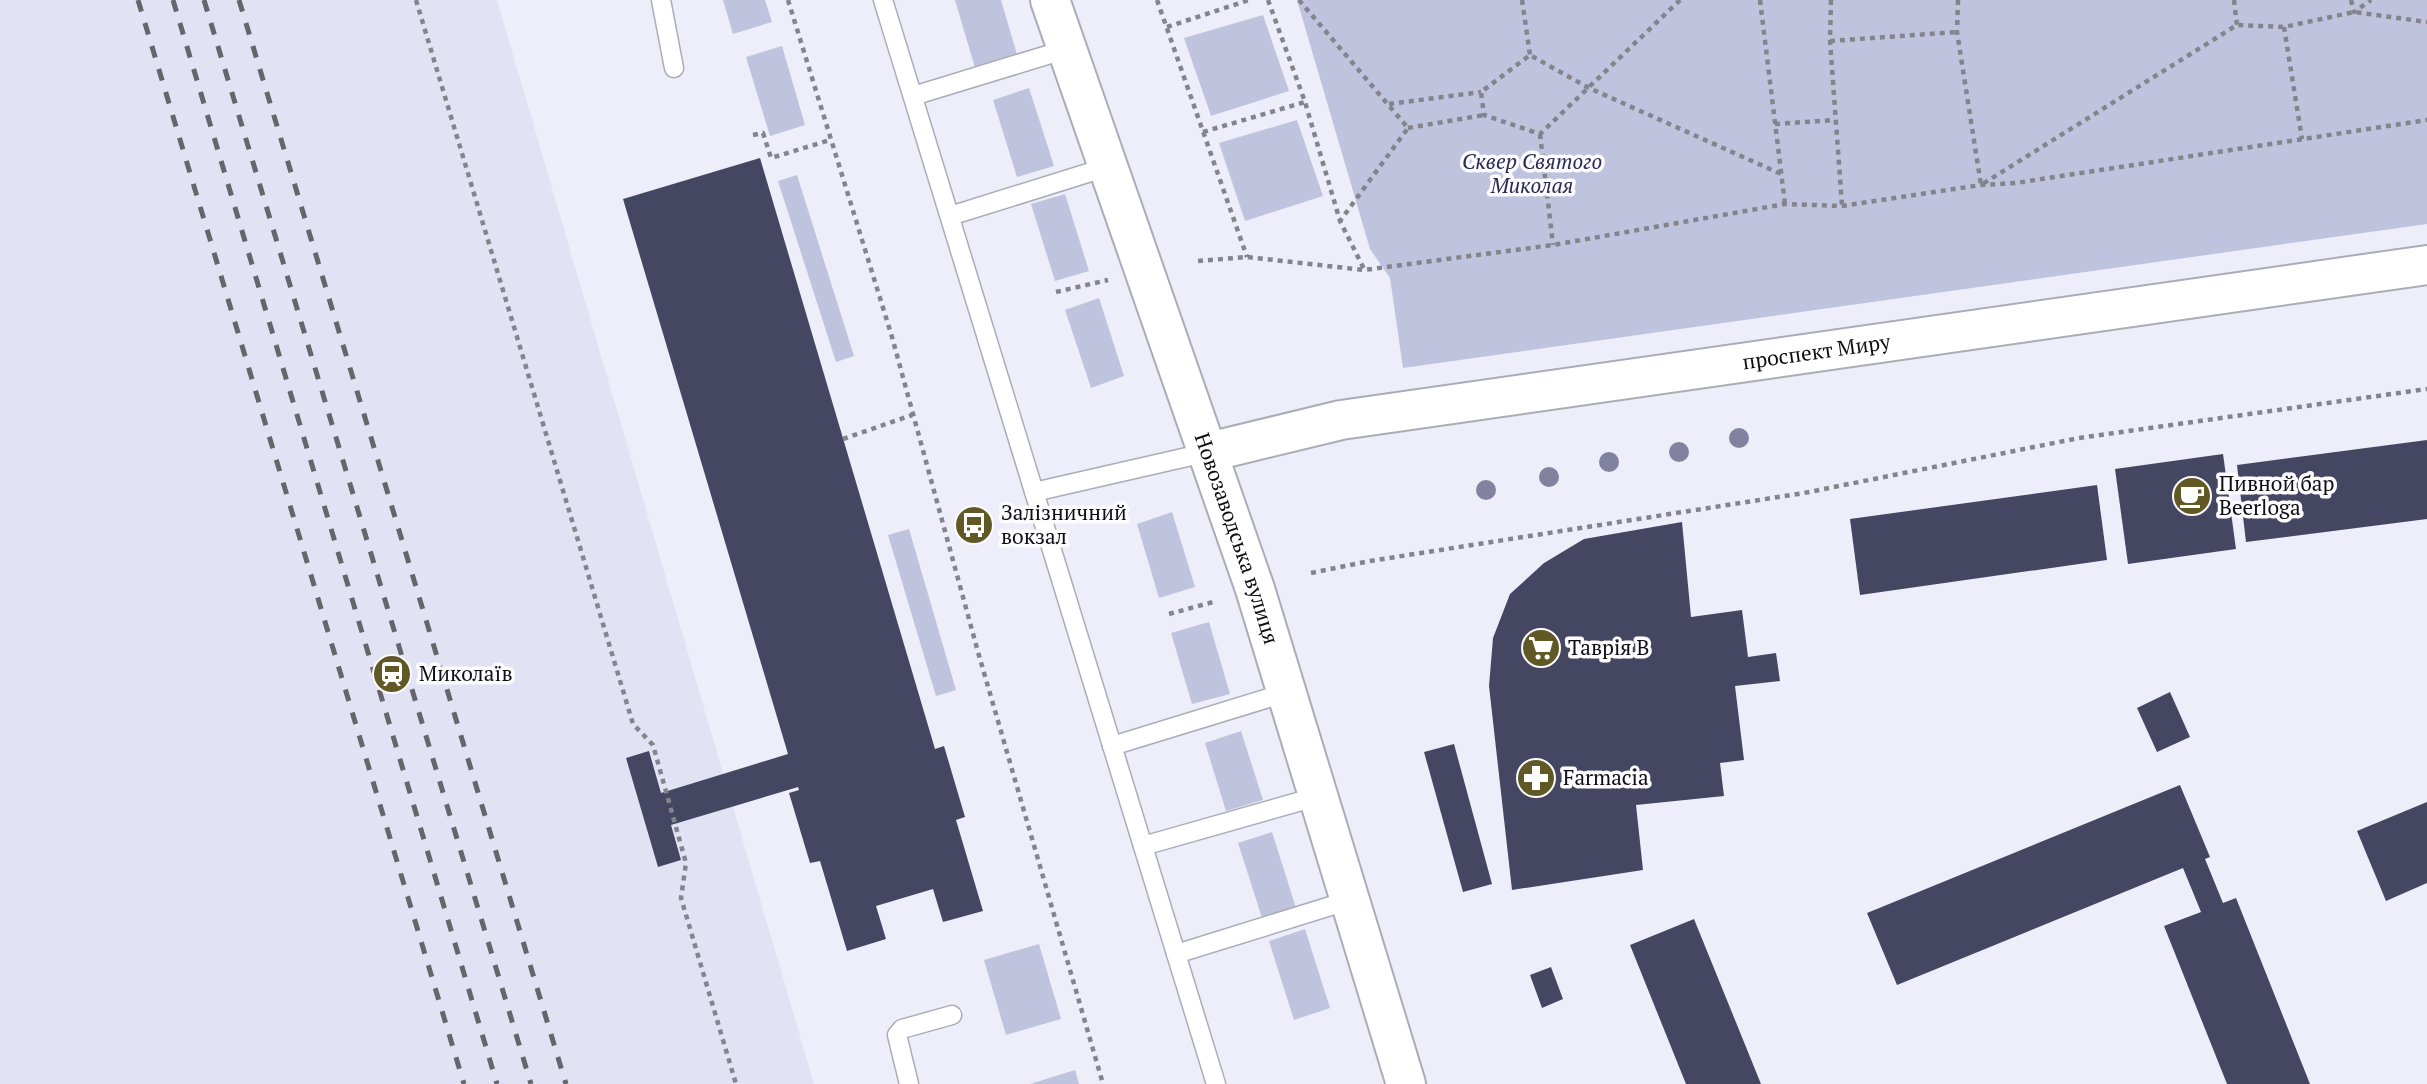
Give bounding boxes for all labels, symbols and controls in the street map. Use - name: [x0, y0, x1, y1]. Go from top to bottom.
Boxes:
- park label: Сквер Святого Миколая: [1462, 147, 1602, 199]
- street label: проспект Миру: [1740, 327, 1892, 376]
- street label: Новозаводська вулиця: [1189, 429, 1286, 647]
- place label: Пивной бар Beerloga: [2219, 469, 2334, 521]
- cafe icon: Пивной бар Beerloga: [2171, 475, 2213, 517]
- place label: Залізничний вокзал: [1001, 498, 1127, 550]
- bus stop icon: Залізничний вокзал: [953, 504, 995, 546]
- supermarket icon: Таврія В: [1520, 627, 1562, 669]
- place label: Таврія В: [1568, 633, 1649, 661]
- station icon: Миколаїв: [371, 653, 413, 695]
- place label: Миколаїв: [419, 659, 513, 687]
- pharmacy icon: Farmacia: [1515, 757, 1557, 799]
- place label: Farmacia: [1563, 763, 1649, 791]

